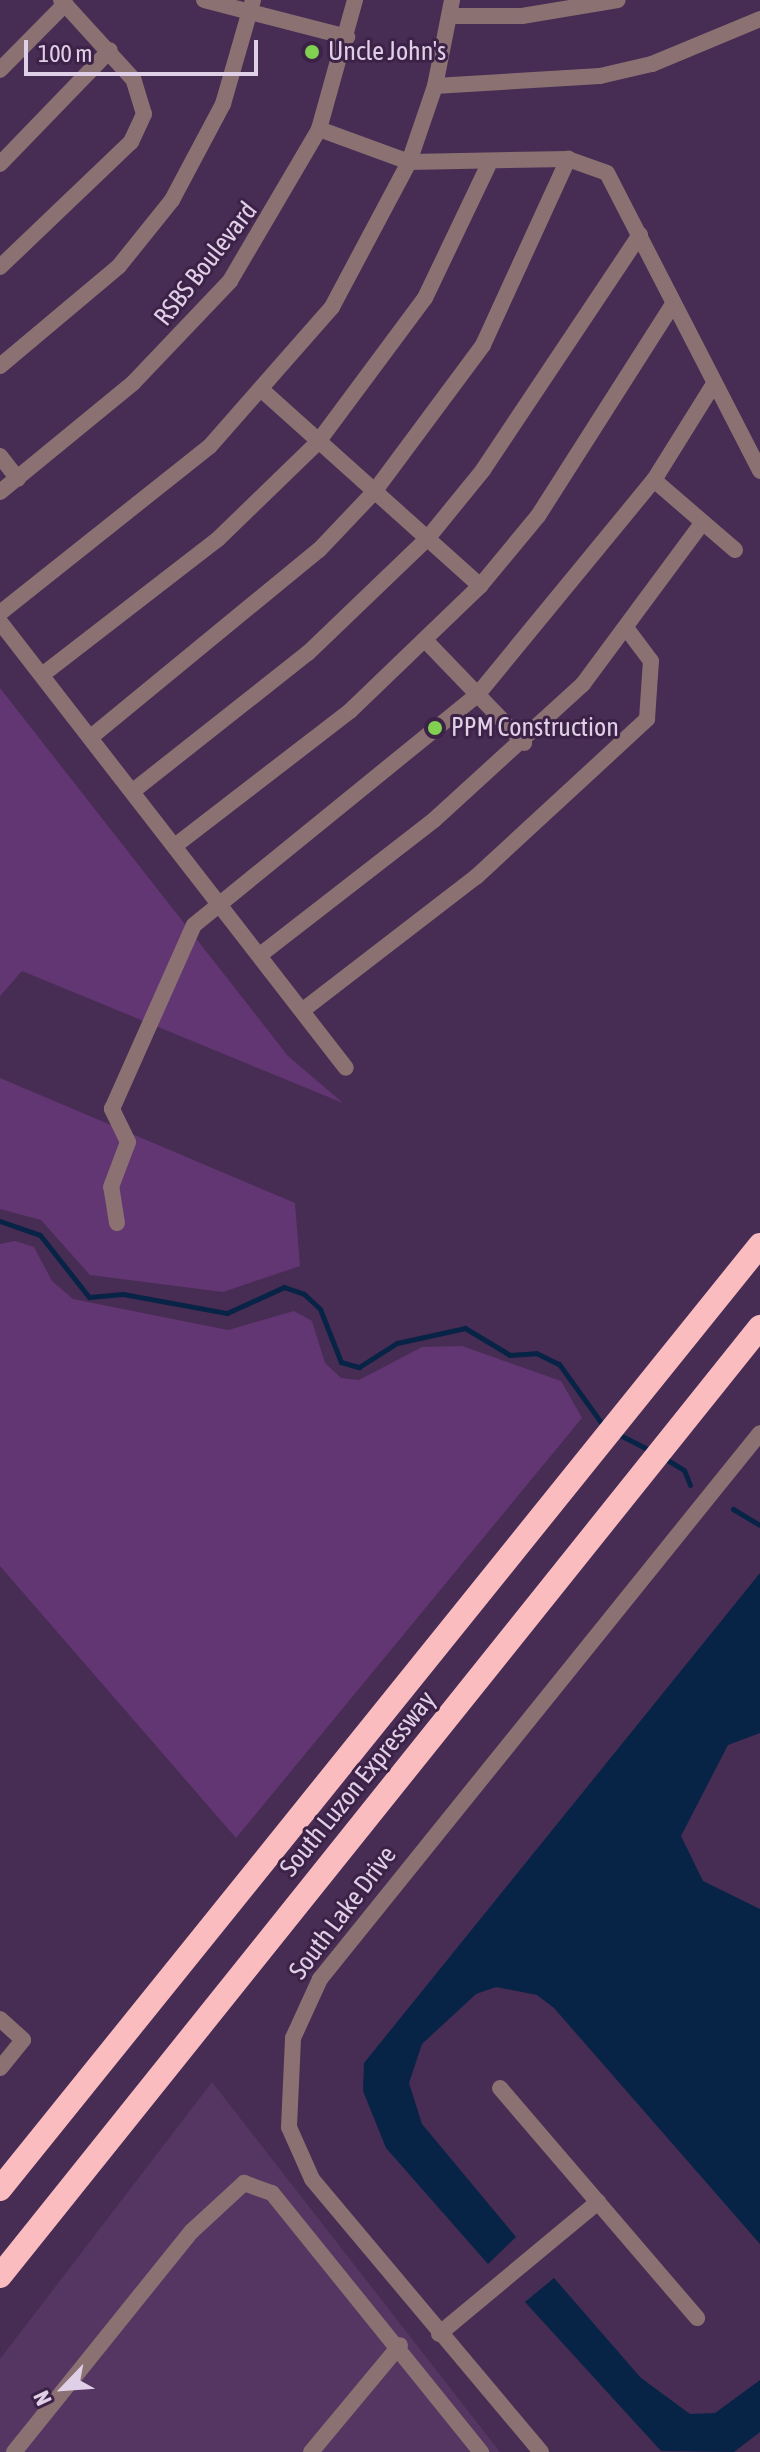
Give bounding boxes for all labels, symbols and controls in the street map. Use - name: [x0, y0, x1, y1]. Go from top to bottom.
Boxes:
- scale bar: [28, 24, 262, 74]
- place label: Uncle John's: [328, 36, 446, 68]
- text: 100 m: [38, 40, 92, 67]
- marker: Uncle John's: [303, 43, 321, 61]
- street label: RSBS Boulevard: [148, 196, 264, 332]
- place label: PPM Construction: [451, 712, 619, 744]
- marker: PPM Construction: [426, 719, 444, 737]
- street label: South Luzon Expressway: [274, 1685, 442, 1883]
- street label: South Lake Drive: [283, 1840, 403, 1986]
- north arrow: [24, 2348, 104, 2428]
- text: N: [28, 2387, 57, 2410]

